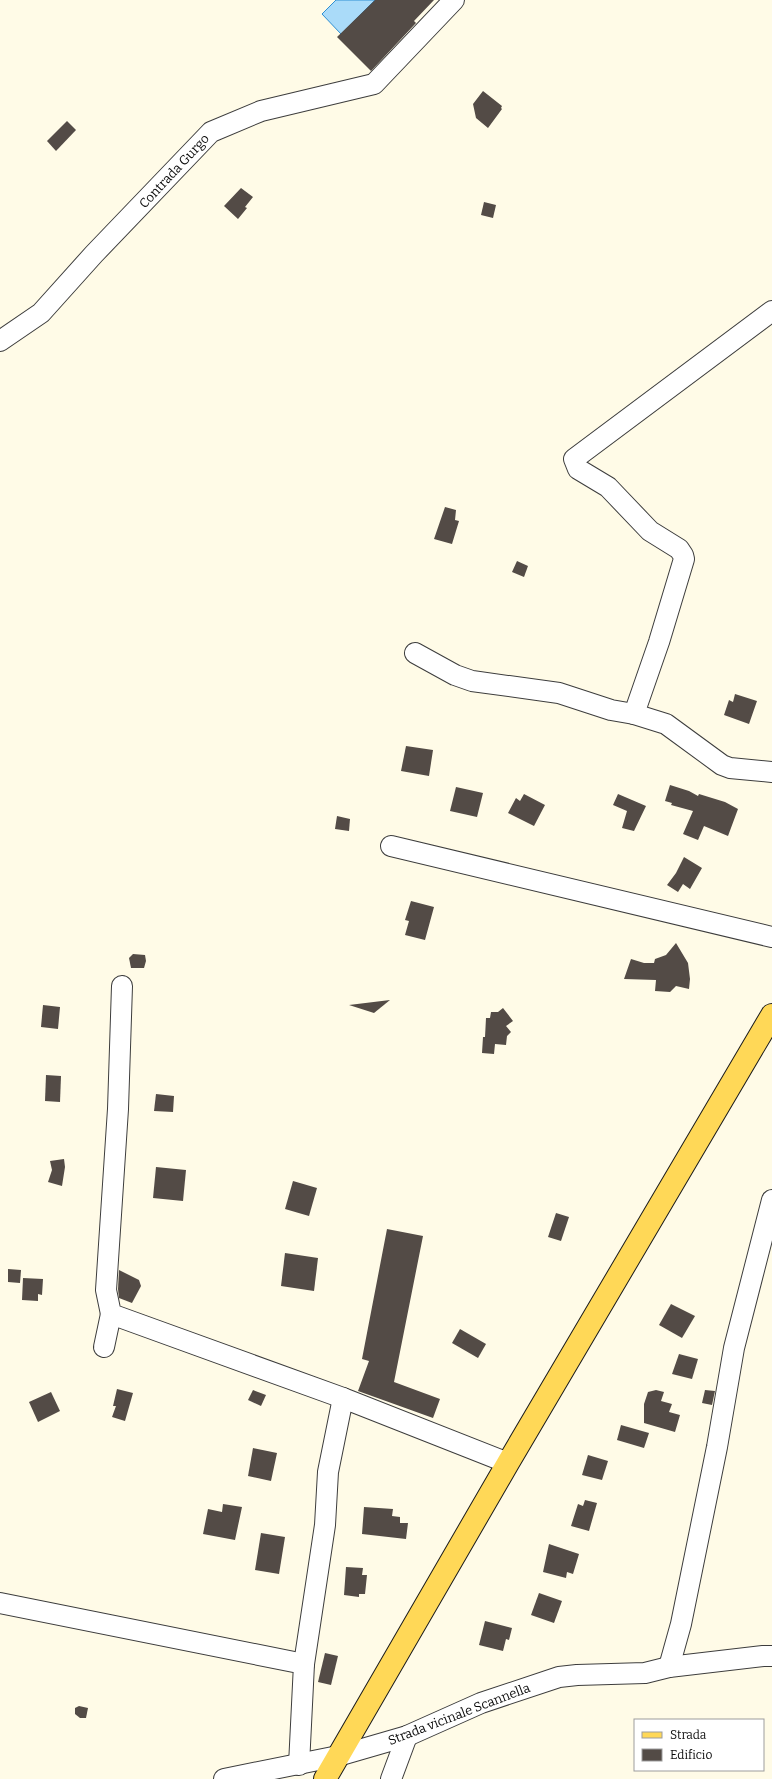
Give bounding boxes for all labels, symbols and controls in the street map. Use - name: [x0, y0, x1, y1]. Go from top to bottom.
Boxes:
- street label: Contrada Gurgo: [136, 131, 212, 211]
- street label: Strada vicinale Scannella: [386, 1680, 532, 1748]
- legend: [634, 1719, 764, 1771]
- text: Strada: [670, 1728, 707, 1742]
- text: Edificio: [670, 1748, 712, 1762]

